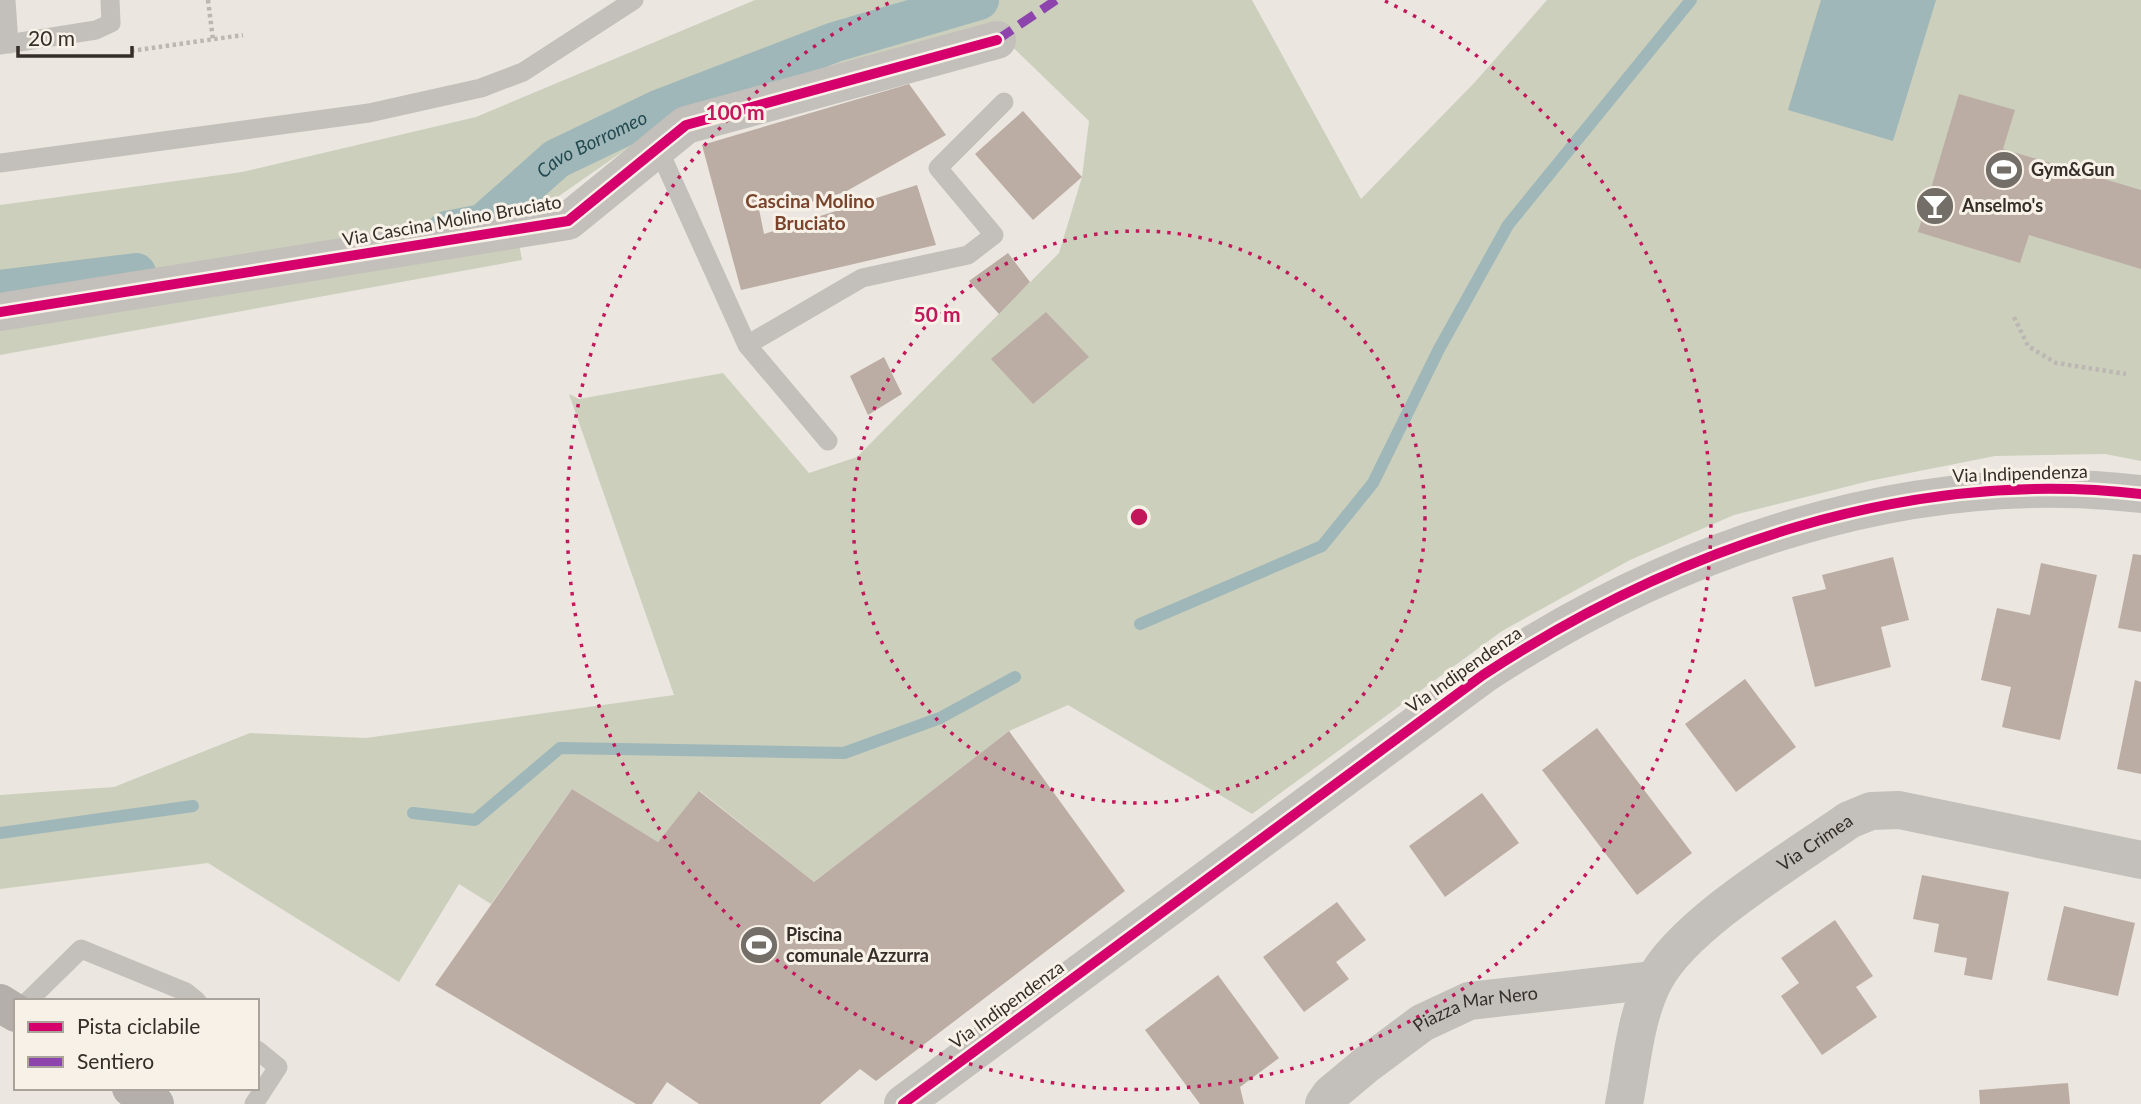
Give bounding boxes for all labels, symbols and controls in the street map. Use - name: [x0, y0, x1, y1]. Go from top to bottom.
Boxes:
- scale bar: [18, 14, 131, 58]
- text: 20 m: [28, 25, 75, 50]
- text: 100 m: [705, 99, 765, 124]
- water label: Cavo Borromeo: [531, 105, 651, 182]
- sports icon: Gym&Gun: [1983, 149, 2025, 191]
- place label: Gym&Gun: [2031, 158, 2115, 180]
- bar icon: Anselmo's: [1914, 185, 1956, 227]
- district label: Cascina Molino Bruciato: [745, 189, 875, 234]
- street label: Via Cascina Molino Bruciato: [341, 190, 563, 250]
- place label: Anselmo's: [1961, 194, 2043, 216]
- text: 50 m: [913, 301, 961, 326]
- street label: Via Indipendenza: [1952, 460, 2088, 486]
- centre of rings: [1127, 505, 1151, 529]
- street label: Via Indipendenza: [1402, 621, 1525, 717]
- street label: Via Crimea: [1773, 809, 1857, 875]
- place label: Piscina comunale Azzurra: [786, 923, 929, 966]
- sports icon: Piscina comunale Azzurra: [738, 924, 780, 966]
- street label: Via Indipendenza: [945, 955, 1068, 1053]
- street label: Piazza Mar Nero: [1408, 981, 1539, 1036]
- legend: [14, 999, 259, 1090]
- text: Pista ciclabile: [77, 1013, 200, 1038]
- text: Sentiero: [77, 1048, 154, 1073]

